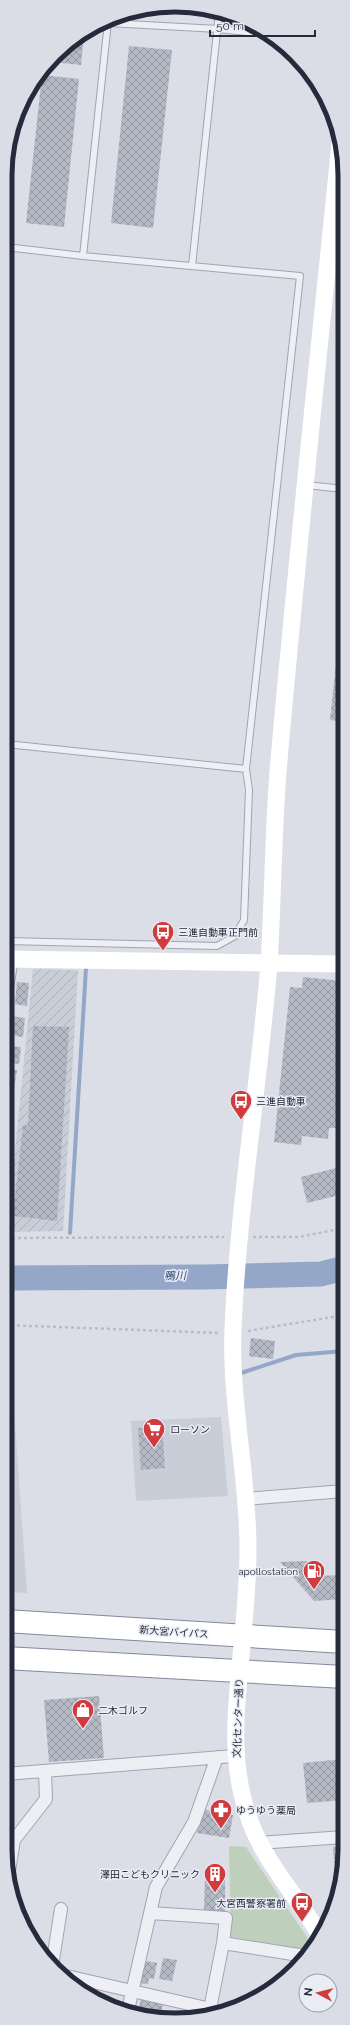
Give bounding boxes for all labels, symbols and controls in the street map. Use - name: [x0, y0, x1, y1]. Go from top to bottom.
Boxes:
- scale bar: [210, 12, 315, 38]
- text: 50 m: [216, 19, 244, 33]
- bus stop icon: 三進自動車正門前: [150, 919, 176, 952]
- place label: 三進自動車正門前: [178, 927, 258, 938]
- bus stop icon: 三進自動車: [228, 1088, 254, 1121]
- place label: 三進自動車: [256, 1096, 306, 1107]
- water label: 鴨川: [164, 1269, 187, 1283]
- supermarket icon: ローソン: [141, 1416, 167, 1449]
- place label: ローソン: [170, 1424, 210, 1435]
- fuel station icon: apollostation: [301, 1558, 327, 1591]
- place label: apollostation: [238, 1566, 298, 1577]
- street label: 新大宮バイパス: [139, 1624, 209, 1640]
- street label: 文化センター通り: [231, 1678, 245, 1758]
- shop icon: 二木ゴルフ: [70, 1697, 96, 1730]
- place label: 二木ゴルフ: [98, 1705, 148, 1716]
- pharmacy icon: ゆうゆう薬局: [208, 1797, 234, 1830]
- place label: ゆうゆう薬局: [236, 1805, 296, 1816]
- building icon: 澤田こどもクリニック: [202, 1861, 228, 1894]
- place label: 澤田こどもクリニック: [100, 1869, 200, 1880]
- bus stop icon: 大宮西警察署前: [289, 1890, 315, 1923]
- place label: 大宮西警察署前: [216, 1898, 286, 1909]
- north arrow: [298, 1973, 338, 2013]
- text: N: [302, 1987, 316, 1997]

